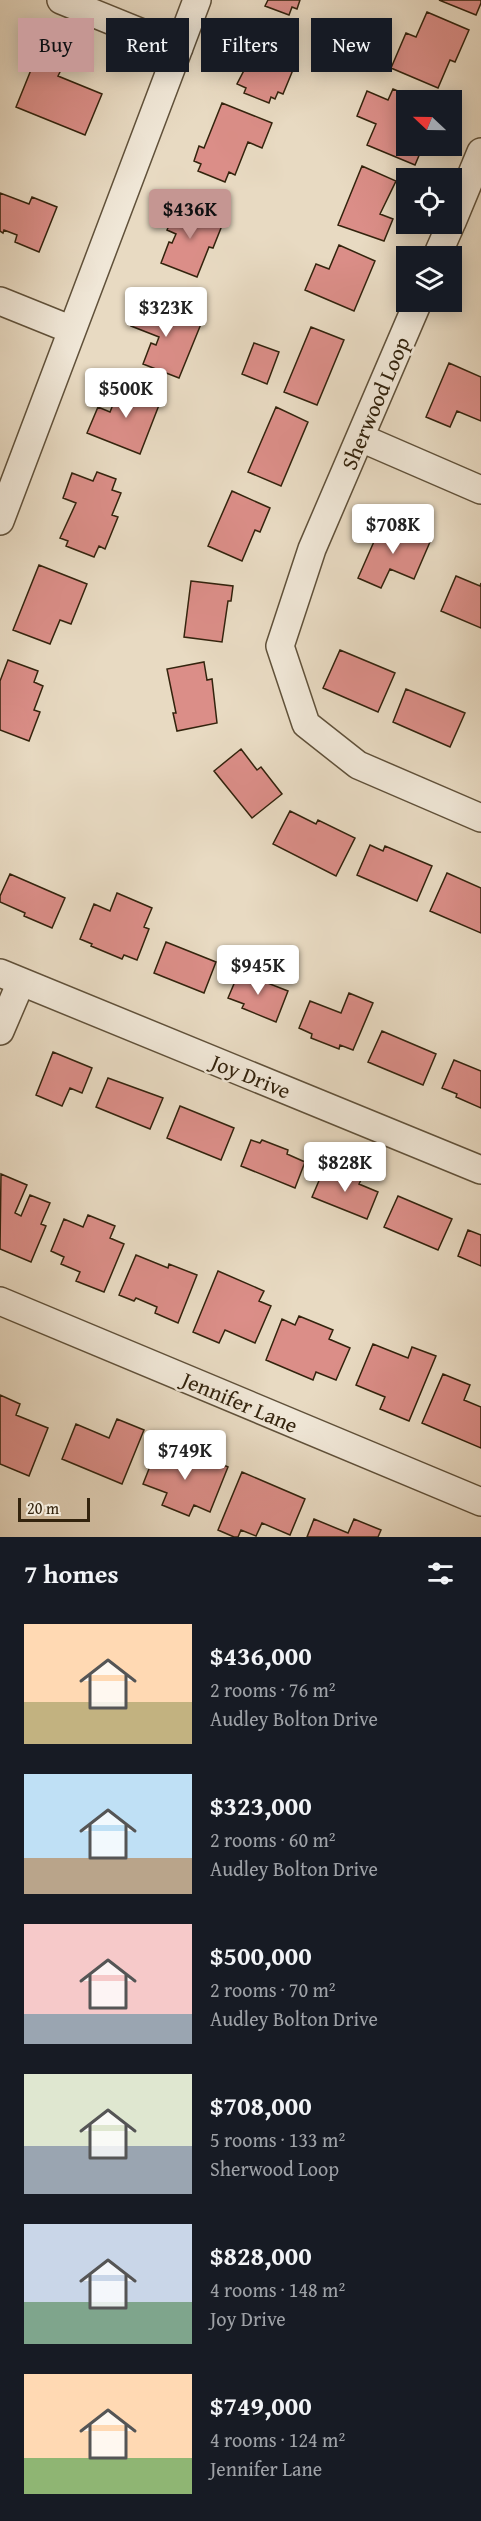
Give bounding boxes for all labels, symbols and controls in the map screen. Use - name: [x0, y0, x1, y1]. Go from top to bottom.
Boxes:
- chip: Buy: [18, 18, 94, 72]
- chip: Rent: [106, 18, 189, 72]
- chip: Filters: [201, 18, 299, 72]
- chip: New: [311, 18, 392, 72]
- north arrow: [396, 90, 462, 156]
- map controls: [396, 90, 462, 312]
- button: locate: [396, 168, 462, 234]
- pin: $436K: [148, 189, 232, 240]
- text: $436K: [163, 194, 217, 223]
- button: layers: [396, 246, 462, 312]
- pin: $323K: [124, 287, 208, 338]
- text: $323K: [139, 292, 193, 321]
- street label: Sherwood Loop: [333, 331, 417, 475]
- pin: $500K: [84, 368, 168, 419]
- text: $500K: [99, 373, 153, 402]
- pin: $708K: [351, 504, 435, 555]
- text: $708K: [366, 509, 420, 538]
- pin: $945K: [216, 945, 300, 996]
- text: $945K: [231, 950, 285, 979]
- street label: Joy Drive: [204, 1044, 296, 1106]
- pin: $828K: [303, 1142, 387, 1193]
- text: $828K: [318, 1147, 372, 1176]
- street label: Jennifer Lane: [174, 1362, 303, 1441]
- pin: $749K: [143, 1430, 227, 1481]
- text: $749K: [158, 1435, 212, 1464]
- scale bar: [18, 1495, 90, 1522]
- text: 20 m: [27, 1496, 59, 1520]
- text: 7 homes: [24, 1554, 119, 1593]
- icon: filters: [424, 1557, 457, 1590]
- text: $436,000: [210, 1636, 312, 1675]
- icon: home: [72, 1648, 144, 1720]
- text: 2 rooms · 76 m²: [210, 1675, 336, 1704]
- text: Audley Bolton Drive: [210, 1704, 378, 1733]
- text: $323,000: [210, 1786, 312, 1825]
- icon: home: [72, 1798, 144, 1870]
- text: 2 rooms · 60 m²: [210, 1825, 336, 1854]
- text: Audley Bolton Drive: [210, 1854, 378, 1883]
- text: $500,000: [210, 1936, 312, 1975]
- icon: home: [72, 1948, 144, 2020]
- text: 2 rooms · 70 m²: [210, 1975, 336, 2004]
- text: Audley Bolton Drive: [210, 2004, 378, 2033]
- text: $708,000: [210, 2086, 312, 2125]
- icon: home: [72, 2098, 144, 2170]
- text: 5 rooms · 133 m²: [210, 2125, 345, 2154]
- text: Sherwood Loop: [210, 2154, 339, 2183]
- text: $828,000: [210, 2236, 312, 2275]
- icon: home: [72, 2248, 144, 2320]
- text: 4 rooms · 148 m²: [210, 2275, 345, 2304]
- text: Joy Drive: [210, 2304, 286, 2333]
- text: $749,000: [210, 2386, 312, 2425]
- icon: home: [72, 2398, 144, 2470]
- text: 4 rooms · 124 m²: [210, 2425, 345, 2454]
- text: Jennifer Lane: [210, 2454, 322, 2483]

